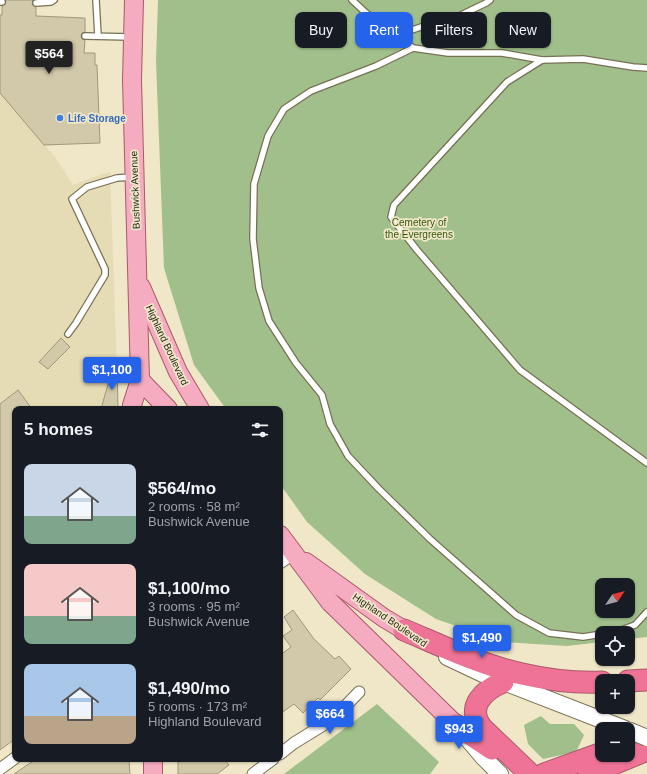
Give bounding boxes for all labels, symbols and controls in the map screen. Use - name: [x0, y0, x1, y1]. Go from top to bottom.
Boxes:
- chip: Buy: [295, 12, 347, 48]
- chip: Rent: [355, 12, 413, 48]
- chip: Filters: [421, 12, 487, 48]
- chip: New: [495, 12, 551, 48]
- pin: $564: [25, 41, 73, 75]
- text: $564: [35, 46, 63, 61]
- marker: Life Storage: [55, 113, 65, 123]
- place label: Life Storage: [68, 113, 126, 124]
- street label: Bushwick Avenue: [128, 150, 142, 229]
- park label: Cemetery of the Evergreens: [385, 217, 453, 240]
- street label: Highland Boulevard: [144, 303, 190, 387]
- pin: $1,100: [79, 357, 145, 391]
- text: $1,100: [92, 362, 132, 377]
- icon: filters: [249, 419, 271, 441]
- text: 5 homes: [24, 420, 93, 439]
- text: $564/mo: [148, 479, 216, 498]
- icon: home: [56, 480, 104, 528]
- text: 2 rooms · 58 m²: [148, 499, 240, 514]
- text: Bushwick Avenue: [148, 514, 250, 529]
- north arrow: [595, 578, 635, 618]
- map controls: [595, 578, 635, 762]
- text: $1,100/mo: [148, 579, 230, 598]
- icon: home: [56, 580, 104, 628]
- street label: Highland Boulevard: [351, 591, 429, 649]
- text: 3 rooms · 95 m²: [148, 599, 240, 614]
- text: Bushwick Avenue: [148, 614, 250, 629]
- pin: $1,490: [449, 625, 515, 659]
- button: locate: [595, 626, 635, 666]
- text: $1,490: [462, 630, 502, 645]
- button: +: [595, 674, 635, 714]
- text: $1,490/mo: [148, 679, 230, 698]
- icon: home: [56, 680, 104, 728]
- text: 5 rooms · 173 m²: [148, 699, 247, 714]
- pin: $664: [306, 701, 354, 735]
- text: $664: [316, 706, 344, 721]
- text: Highland Boulevard: [148, 714, 261, 729]
- pin: $943: [435, 716, 483, 750]
- text: $943: [445, 721, 473, 736]
- button: −: [595, 722, 635, 762]

